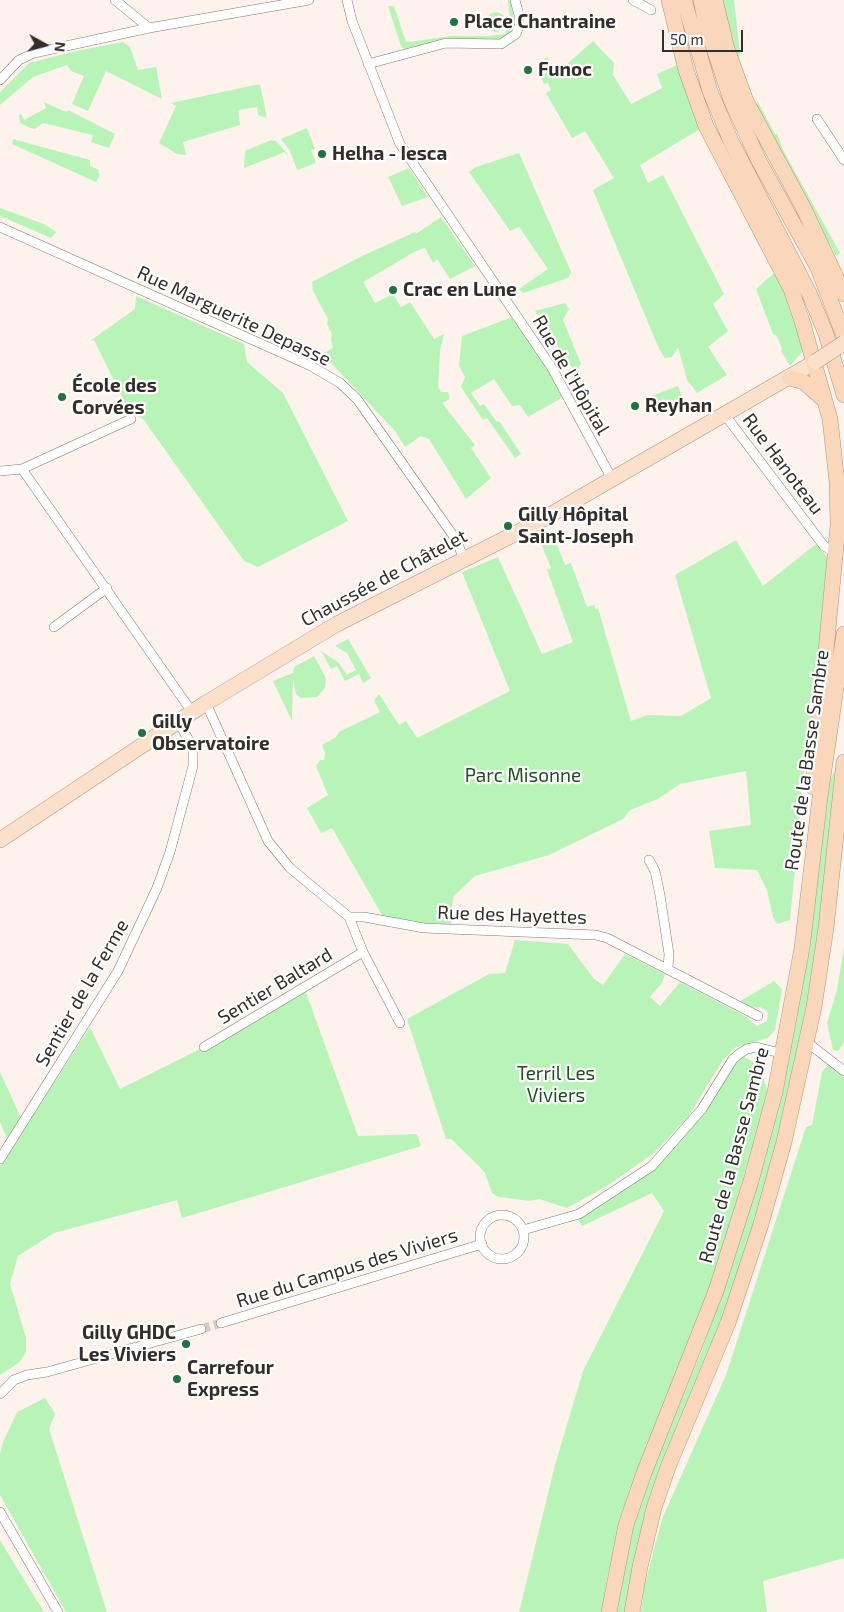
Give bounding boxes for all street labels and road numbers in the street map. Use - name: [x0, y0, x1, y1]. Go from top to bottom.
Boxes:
- street label: Rue Marguerite Depasse: [134, 261, 334, 371]
- street label: Rue de l'Hôpital: [528, 311, 614, 439]
- street label: Rue Hanoteau: [738, 409, 828, 519]
- street label: Chaussée de Châtelet: [297, 524, 471, 632]
- street label: Route de la Basse Sambre: [780, 648, 834, 872]
- street label: Rue des Hayettes: [437, 901, 587, 929]
- street label: Sentier de la Ferme: [31, 915, 133, 1071]
- street label: Sentier Baltard: [214, 943, 336, 1029]
- street label: Route de la Basse Sambre: [694, 1045, 774, 1265]
- street label: Rue du Campus des Viviers: [234, 1223, 460, 1313]

